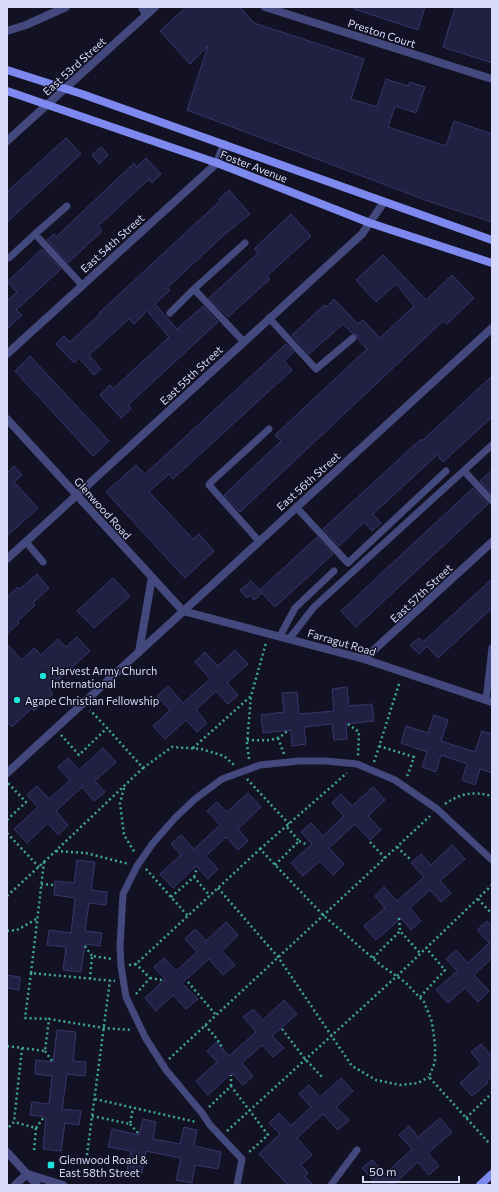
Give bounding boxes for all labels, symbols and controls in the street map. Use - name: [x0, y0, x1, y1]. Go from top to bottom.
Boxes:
- street label: Preston Court: [346, 16, 418, 50]
- street label: East 53rd Street: [40, 34, 109, 98]
- street label: Foster Avenue: [219, 147, 290, 185]
- street label: East 54th Street: [78, 211, 147, 275]
- street label: East 55th Street: [157, 342, 225, 407]
- street label: East 56th Street: [274, 449, 343, 513]
- street label: Glenwood Road: [72, 474, 134, 542]
- street label: East 57th Street: [387, 561, 455, 625]
- street label: Farragut Road: [306, 626, 378, 658]
- place label: Harvest Army Church International: [51, 664, 157, 690]
- marker: Harvest Army Church International: [38, 671, 48, 681]
- place label: Agape Christian Fellowship: [25, 694, 159, 707]
- marker: Agape Christian Fellowship: [12, 695, 22, 705]
- place label: Glenwood Road & East 58th Street: [59, 1153, 148, 1179]
- scale bar: [363, 1158, 459, 1184]
- marker: Glenwood Road & East 58th Street: [46, 1160, 56, 1170]
- text: 50 m: [369, 1164, 397, 1178]

